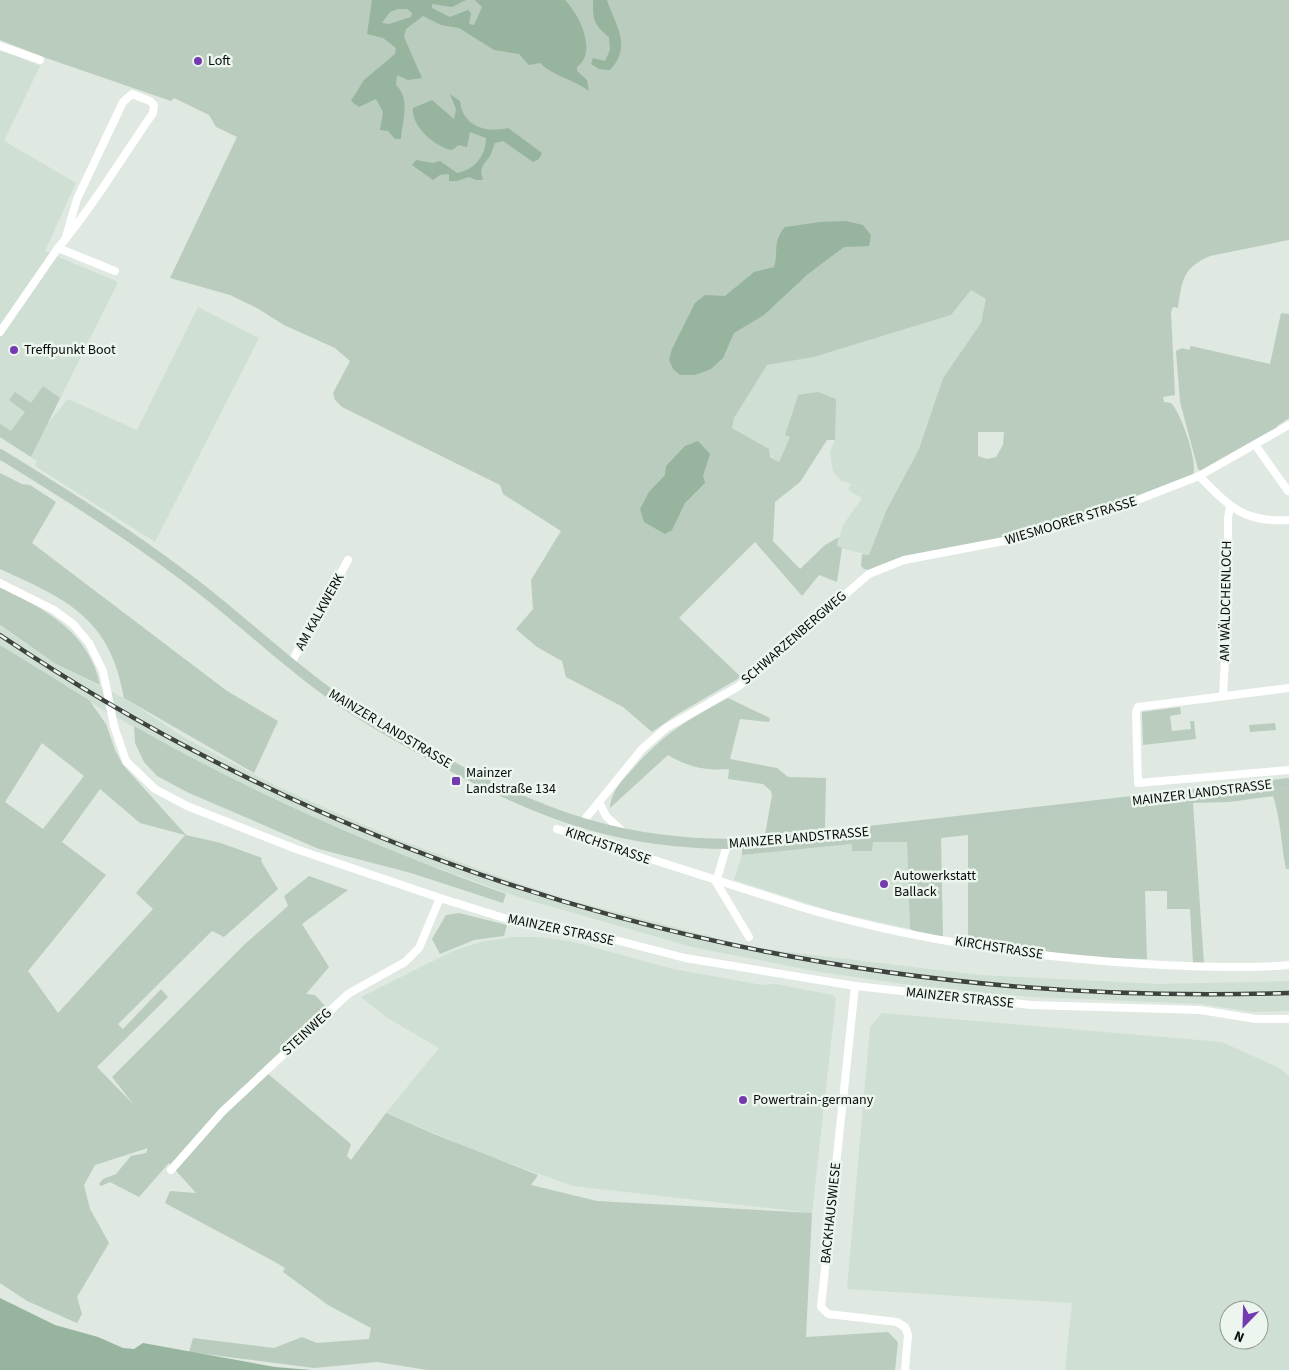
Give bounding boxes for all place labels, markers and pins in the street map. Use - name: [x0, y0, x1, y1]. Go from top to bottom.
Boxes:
- place label: Loft: [208, 51, 231, 71]
- marker: Loft: [192, 55, 204, 67]
- place label: Treffpunkt Boot: [24, 340, 116, 360]
- marker: Treffpunkt Boot: [8, 344, 20, 356]
- place label: Mainzer Landstraße 134: [466, 763, 556, 799]
- marker: Mainzer Landstraße 134: [450, 775, 462, 787]
- place label: Autowerkstatt Ballack: [894, 866, 976, 902]
- marker: Autowerkstatt Ballack: [878, 878, 890, 890]
- place label: Powertrain-germany: [753, 1090, 874, 1110]
- marker: Powertrain-germany: [737, 1094, 749, 1106]

